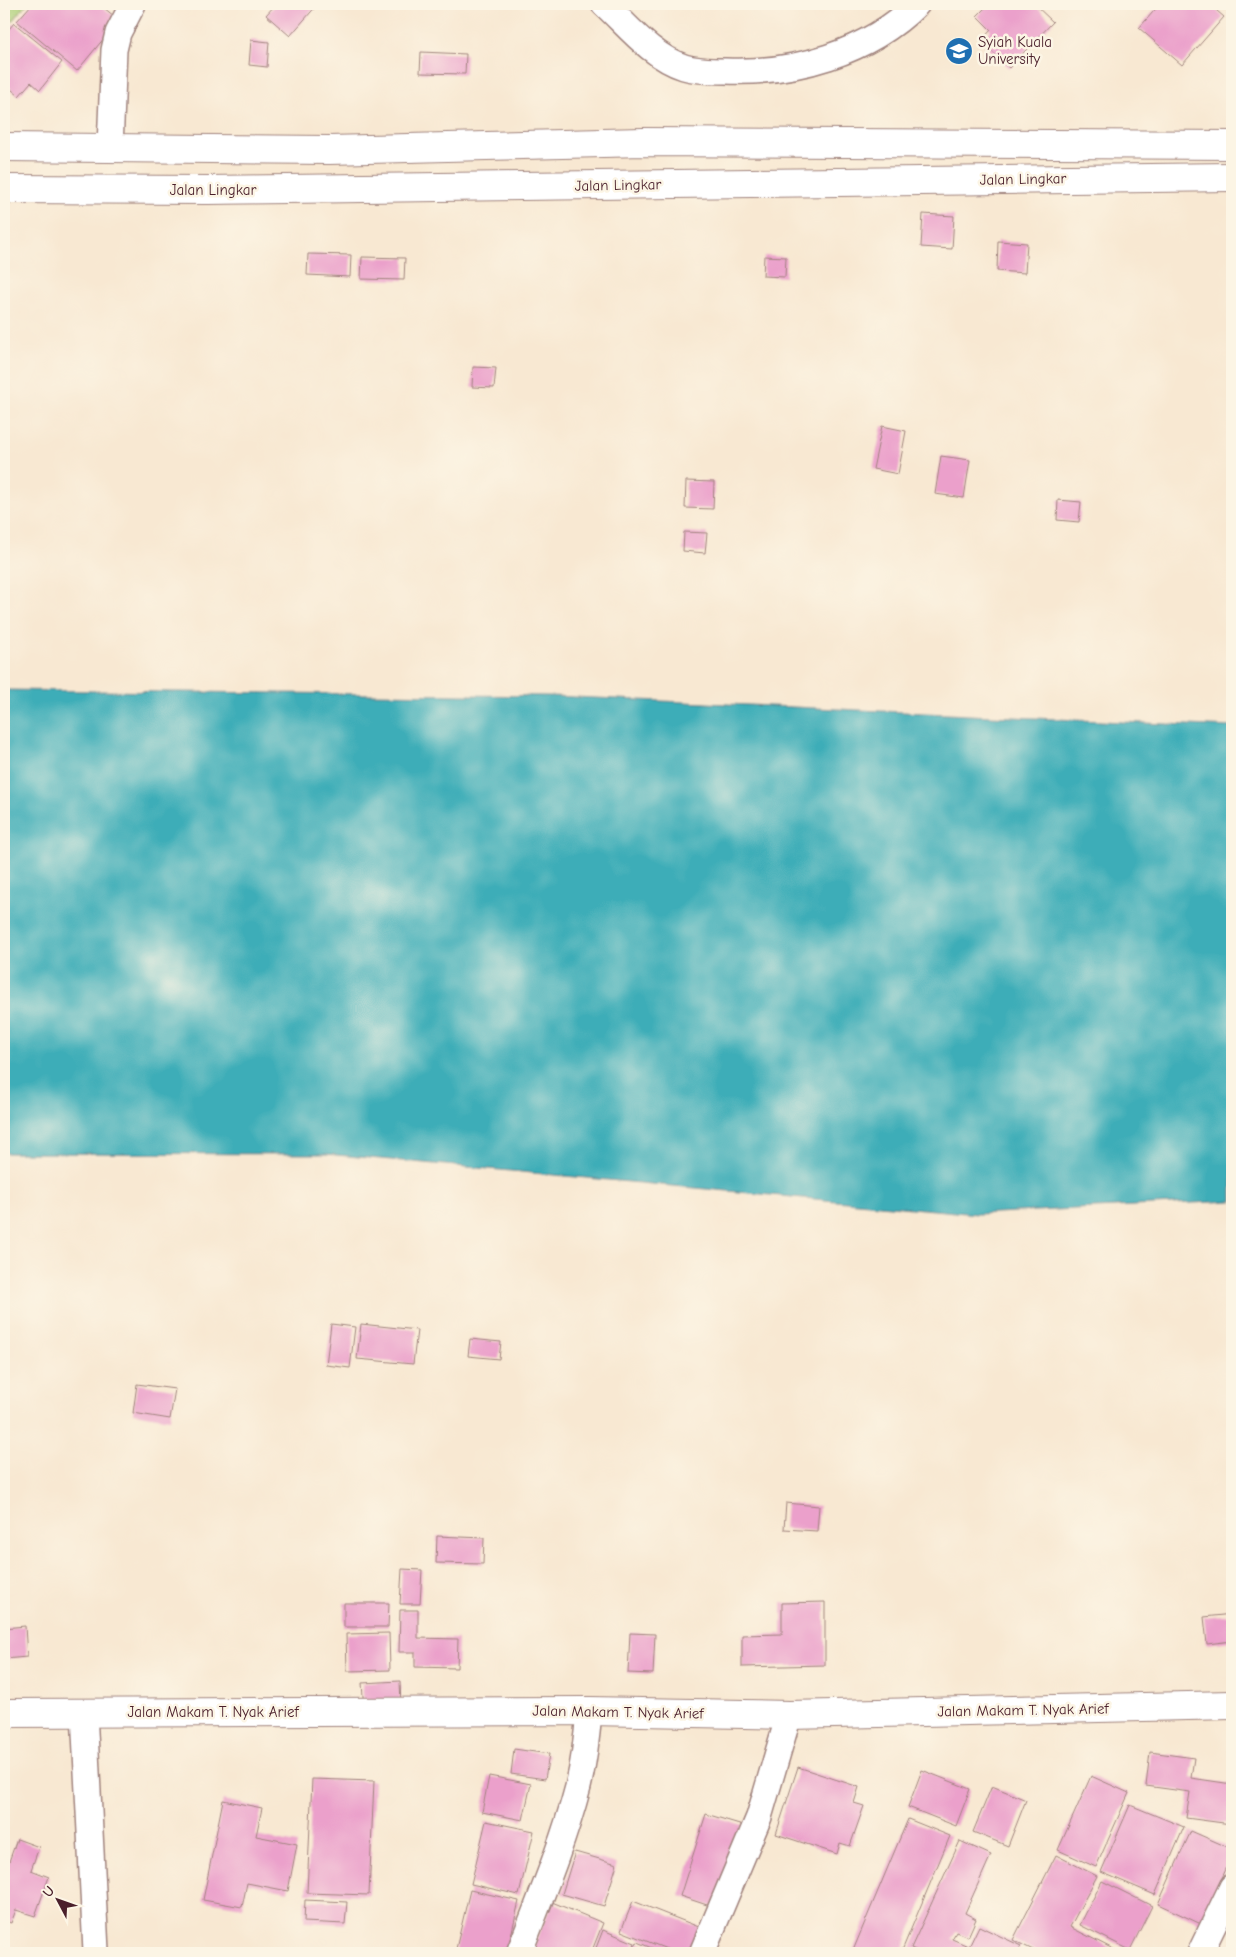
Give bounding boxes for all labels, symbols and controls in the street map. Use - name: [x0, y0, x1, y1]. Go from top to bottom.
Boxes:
- place label: Syiah Kuala University: [978, 33, 1052, 68]
- school or university icon: Syiah Kuala University: [944, 36, 974, 66]
- street label: Jalan Lingkar: [979, 169, 1067, 189]
- street label: Jalan Lingkar: [574, 175, 662, 195]
- street label: Jalan Lingkar: [170, 181, 256, 199]
- street label: Jalan Makam T. Nyak Arief: [937, 1699, 1110, 1720]
- street label: Jalan Makam T. Nyak Arief: [532, 1702, 705, 1723]
- street label: Jalan Makam T. Nyak Arief: [127, 1703, 299, 1721]
- north arrow: [32, 1874, 82, 1924]
- text: U: [39, 1883, 58, 1901]

